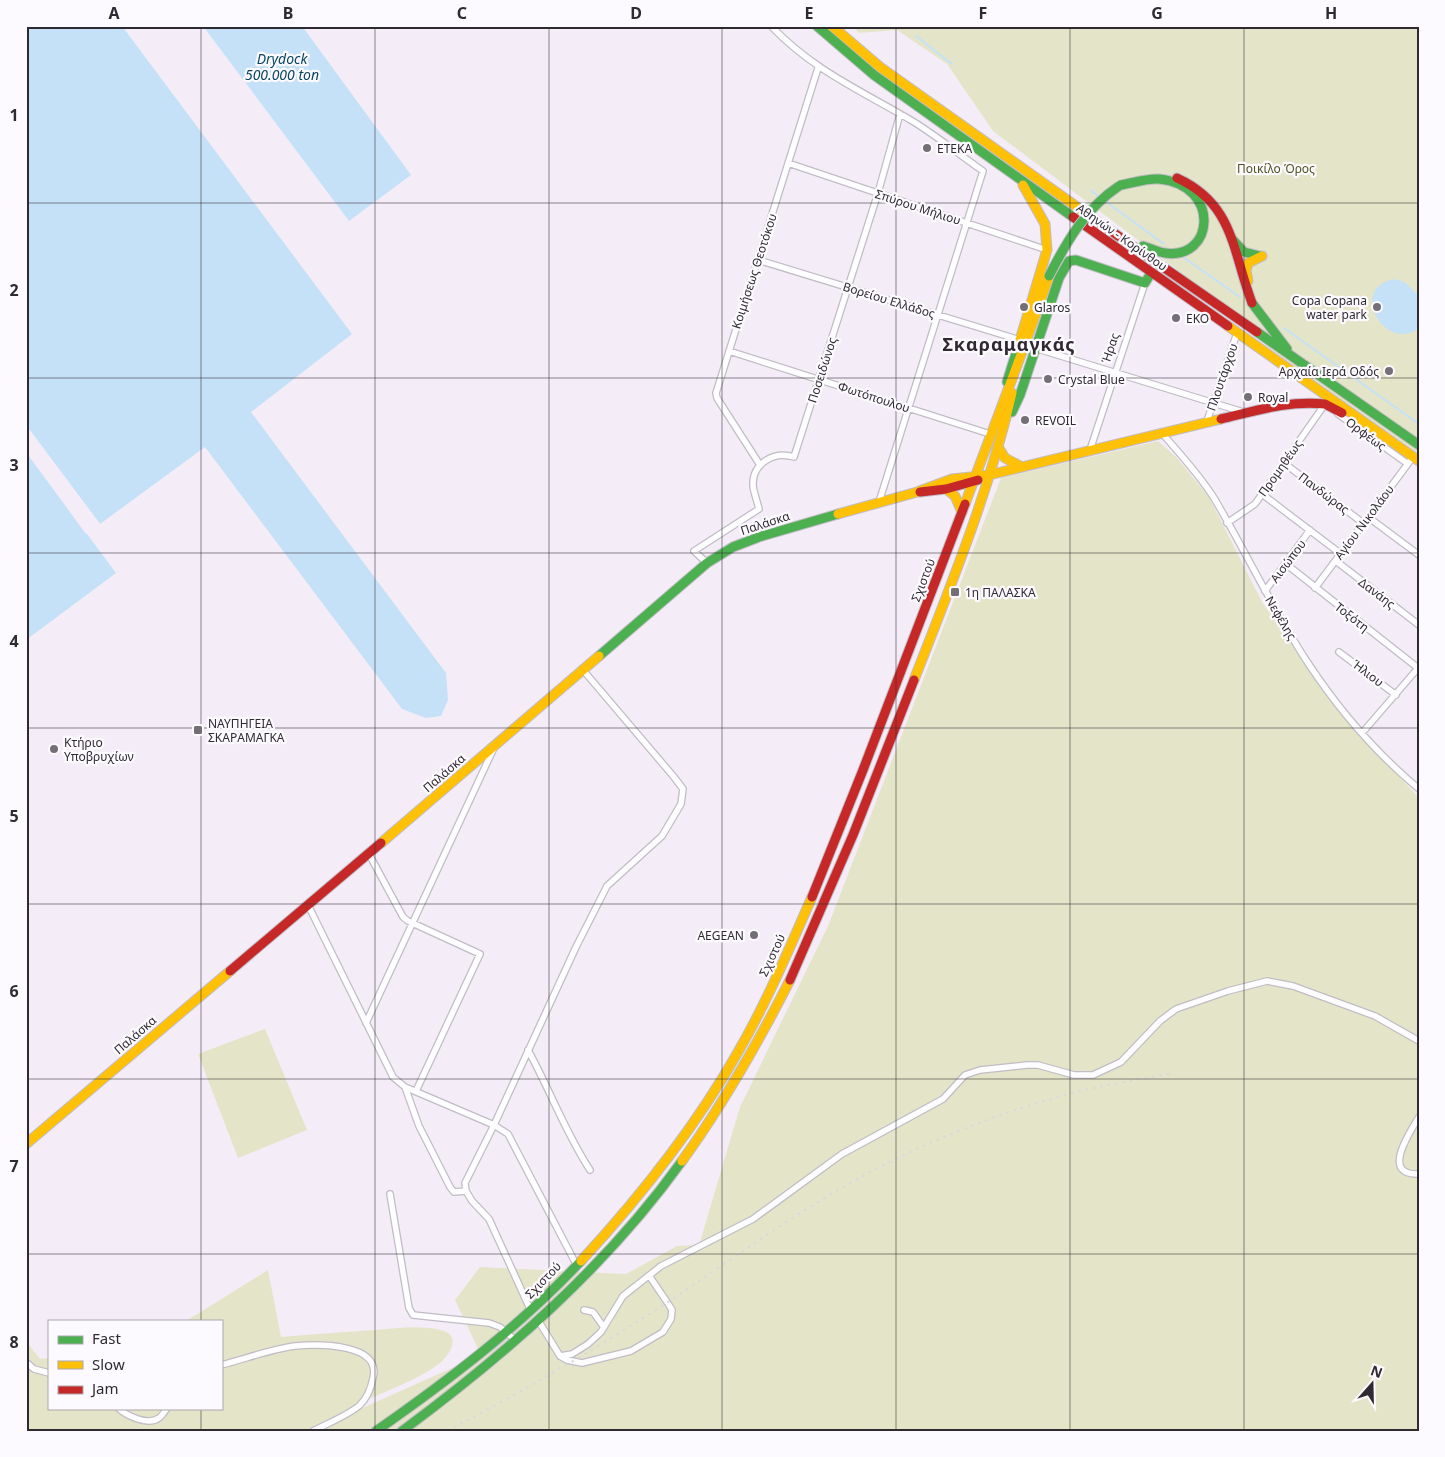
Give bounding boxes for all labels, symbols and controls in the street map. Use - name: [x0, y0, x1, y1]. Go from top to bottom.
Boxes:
- text: A: [108, 2, 120, 24]
- text: B: [283, 2, 293, 24]
- text: C: [457, 2, 467, 24]
- text: D: [630, 2, 642, 24]
- text: E: [805, 2, 814, 24]
- text: F: [979, 2, 987, 24]
- text: G: [1151, 2, 1163, 24]
- text: H: [1325, 2, 1337, 24]
- water label: Drydock 500.000 ton: [245, 49, 319, 84]
- text: 1: [9, 104, 19, 126]
- place label: ETEKA: [937, 140, 972, 157]
- marker: ETEKA: [921, 142, 933, 154]
- park label: Ποικίλο Όρος: [1237, 160, 1315, 177]
- street label: Σπύρου Μήλιου: [873, 185, 963, 229]
- street label: Αθηνών - Κορίνθου: [1073, 199, 1171, 275]
- street label: Κοιμήσεως Θεοτόκου: [727, 211, 781, 331]
- street label: Βορείου Ελλάδος: [841, 278, 937, 322]
- text: 2: [9, 279, 19, 301]
- place label: Copa Copana water park: [1292, 292, 1368, 323]
- place label: Glaros: [1034, 299, 1071, 316]
- marker: Glaros: [1018, 301, 1030, 313]
- marker: Copa Copana water park: [1371, 301, 1383, 313]
- place label: EKO: [1186, 310, 1209, 327]
- marker: EKO: [1170, 312, 1182, 324]
- street label: Ήρας: [1097, 330, 1123, 366]
- district label: Σκαραμαγκάς: [942, 332, 1076, 356]
- street label: Ποσειδώνος: [803, 335, 841, 405]
- street label: Πλουτάρχου: [1202, 341, 1242, 413]
- place label: Αρχαία Ιερά Οδός: [1279, 363, 1379, 380]
- marker: Αρχαία Ιερά Οδός: [1383, 365, 1395, 377]
- place label: Crystal Blue: [1058, 371, 1125, 388]
- marker: Crystal Blue: [1042, 373, 1054, 385]
- street label: Φωτόπουλου: [836, 377, 912, 417]
- place label: Royal: [1258, 389, 1288, 406]
- marker: Royal: [1242, 391, 1254, 403]
- place label: REVOIL: [1035, 412, 1076, 429]
- marker: REVOIL: [1019, 414, 1031, 426]
- street label: Ορφέως: [1342, 414, 1390, 455]
- street label: Προμηθέως: [1254, 436, 1306, 500]
- text: 3: [9, 454, 19, 476]
- street label: Πανδώρας: [1295, 468, 1353, 518]
- street label: Αγίου Νικολάου: [1330, 481, 1398, 563]
- street label: Παλάσκα: [738, 507, 792, 539]
- street label: Αισώπου: [1266, 536, 1310, 586]
- street label: Σχιστού: [907, 556, 939, 604]
- street label: Δανάης: [1355, 574, 1399, 612]
- place label: 1η ΠΑΛΑΣΚΑ: [965, 584, 1036, 601]
- marker: 1η ΠΑΛΑΣΚΑ: [949, 586, 961, 598]
- street label: Νεφέλης: [1261, 593, 1301, 643]
- street label: Τοξότη: [1331, 598, 1373, 636]
- text: 4: [9, 630, 19, 652]
- street label: Ήλιου: [1349, 656, 1387, 690]
- place label: ΝΑΥΠΗΓΕΙΑ ΣΚΑΡΑΜΑΓΚΑ: [208, 715, 285, 746]
- marker: ΝΑΥΠΗΓΕΙΑ ΣΚΑΡΑΜΑΓΚΑ: [192, 724, 204, 736]
- place label: Κτήριο Υποβρυχίων: [64, 734, 134, 765]
- marker: Κτήριο Υποβρυχίων: [48, 743, 60, 755]
- street label: Παλάσκα: [419, 750, 469, 796]
- text: 5: [9, 805, 19, 827]
- place label: AEGEAN: [697, 927, 744, 944]
- marker: AEGEAN: [748, 929, 760, 941]
- street label: Σχιστού: [755, 931, 789, 979]
- text: 6: [9, 980, 19, 1002]
- street label: Παλάσκα: [110, 1012, 160, 1058]
- text: 7: [9, 1155, 19, 1177]
- street label: Σχιστού: [521, 1258, 565, 1302]
- legend: [48, 1320, 222, 1410]
- text: Fast: [92, 1328, 121, 1348]
- text: 8: [9, 1331, 19, 1353]
- text: Slow: [92, 1354, 125, 1374]
- north arrow: [1348, 1360, 1398, 1410]
- text: N: [1368, 1360, 1385, 1382]
- text: Jam: [90, 1378, 119, 1398]

